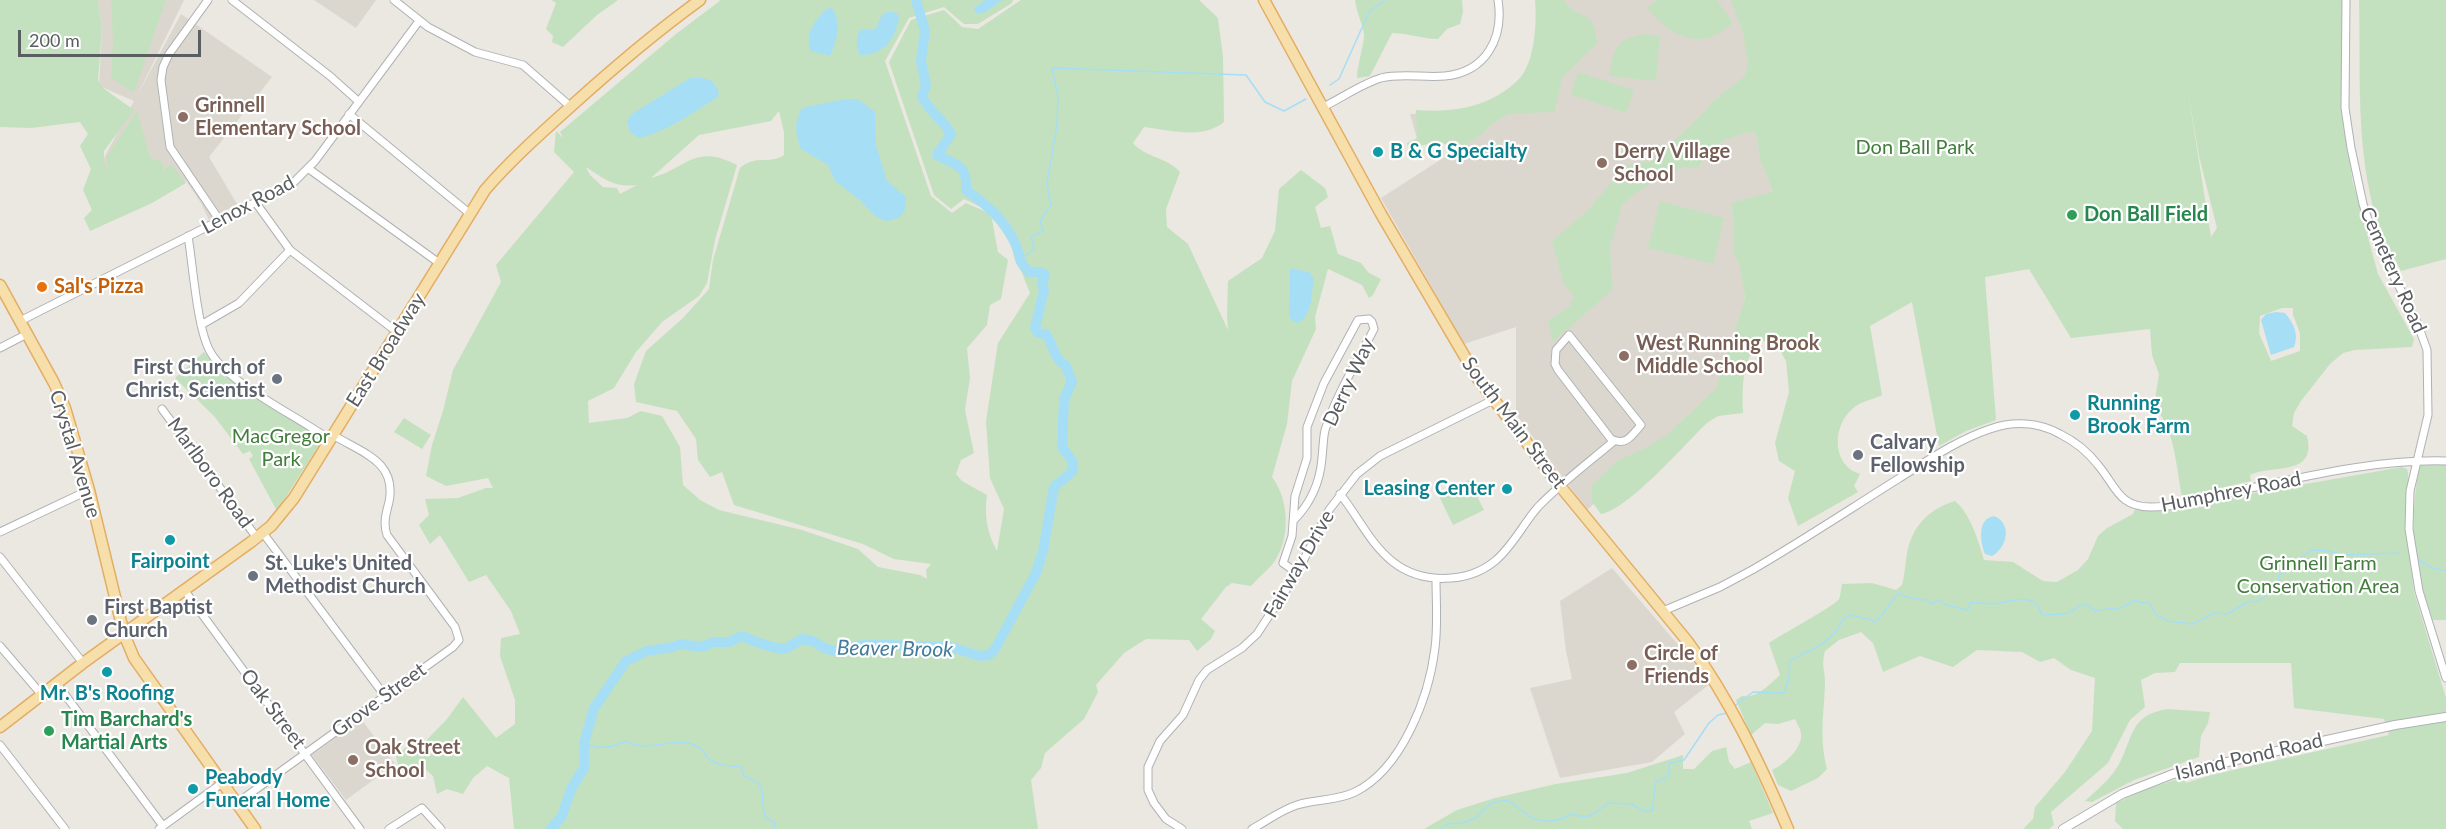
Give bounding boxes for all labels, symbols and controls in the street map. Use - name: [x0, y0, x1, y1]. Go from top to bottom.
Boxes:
- scale bar: [21, 18, 204, 56]
- text: 200 m: [29, 29, 80, 51]
- place label: Grinnell Elementary School: [195, 94, 361, 141]
- marker: Grinnell Elementary School: [176, 110, 190, 124]
- park label: Don Ball Park: [1855, 136, 1975, 160]
- place label: B & G Specialty: [1390, 140, 1527, 164]
- place label: Derry Village School: [1614, 140, 1730, 187]
- marker: B & G Specialty: [1371, 145, 1385, 159]
- marker: Derry Village School: [1595, 156, 1609, 170]
- street label: Lenox Road: [198, 171, 298, 239]
- place label: Don Ball Field: [2084, 203, 2208, 227]
- street label: Cemetery Road: [2354, 203, 2432, 337]
- marker: Don Ball Field: [2065, 208, 2079, 222]
- place label: Sal's Pizza: [54, 275, 144, 299]
- marker: Sal's Pizza: [35, 280, 49, 294]
- street label: East Broadway: [341, 289, 431, 411]
- place label: West Running Brook Middle School: [1636, 332, 1819, 379]
- street label: Derry Way: [1318, 334, 1380, 430]
- marker: West Running Brook Middle School: [1617, 349, 1631, 363]
- street label: South Main Street: [1457, 352, 1571, 494]
- place label: First Church of Christ, Scientist: [126, 356, 265, 403]
- marker: First Church of Christ, Scientist: [270, 372, 284, 386]
- street label: Crystal Avenue: [44, 387, 106, 521]
- place label: Running Brook Farm: [2087, 392, 2190, 439]
- marker: Running Brook Farm: [2068, 408, 2082, 422]
- street label: Marlboro Road: [162, 413, 258, 533]
- park label: MacGregor Park: [232, 425, 330, 472]
- place label: Calvary Fellowship: [1870, 431, 1965, 478]
- marker: Calvary Fellowship: [1851, 448, 1865, 462]
- street label: Humphrey Road: [2159, 467, 2303, 517]
- place label: Leasing Center: [1363, 477, 1495, 501]
- marker: Leasing Center: [1500, 482, 1514, 496]
- street label: Fairway Drive: [1259, 506, 1339, 622]
- marker: Fairpoint: [163, 533, 177, 547]
- place label: Fairpoint: [130, 550, 210, 574]
- place label: St. Luke's United Methodist Church: [265, 552, 426, 599]
- park label: Grinnell Farm Conservation Area: [2237, 552, 2399, 599]
- marker: St. Luke's United Methodist Church: [246, 569, 260, 583]
- place label: First Baptist Church: [104, 596, 212, 643]
- marker: First Baptist Church: [85, 613, 99, 627]
- water label: Beaver Brook: [837, 635, 953, 663]
- place label: Circle of Friends: [1644, 642, 1718, 689]
- street label: Grove Street: [327, 658, 431, 742]
- marker: Circle of Friends: [1625, 658, 1639, 672]
- street label: Oak Street: [235, 664, 311, 754]
- marker: Mr. B's Roofing: [100, 665, 114, 679]
- place label: Mr. B's Roofing: [40, 682, 174, 706]
- place label: Tim Barchard's Martial Arts: [61, 708, 192, 755]
- marker: Tim Barchard's Martial Arts: [42, 724, 56, 738]
- street label: Island Pond Road: [2173, 728, 2325, 786]
- place label: Oak Street School: [365, 736, 460, 783]
- marker: Oak Street School: [346, 753, 360, 767]
- place label: Peabody Funeral Home: [205, 766, 330, 813]
- marker: Peabody Funeral Home: [186, 782, 200, 796]

